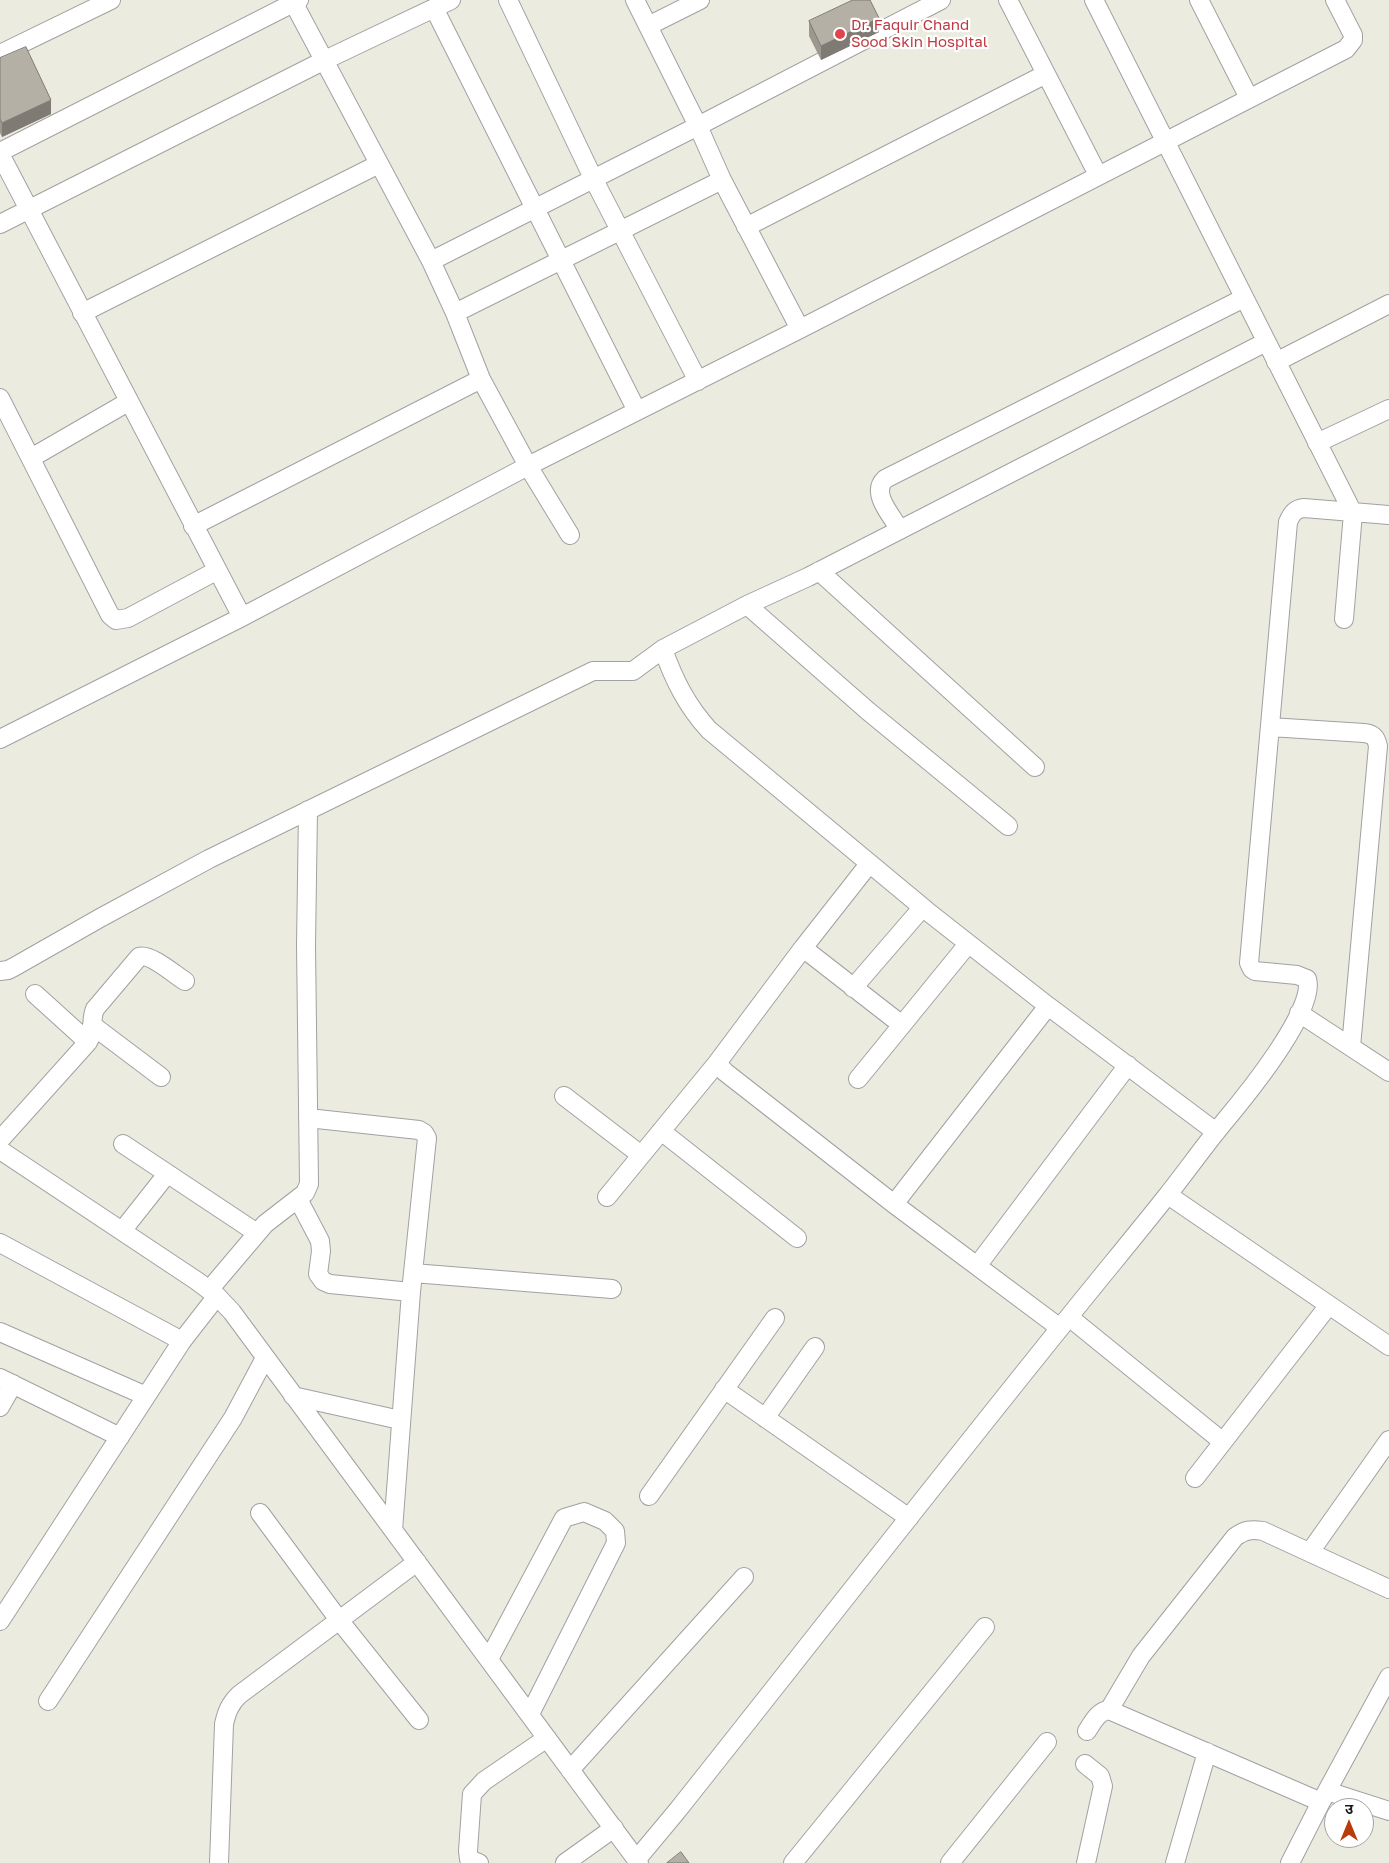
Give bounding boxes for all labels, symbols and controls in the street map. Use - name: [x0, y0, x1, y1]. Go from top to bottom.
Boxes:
- place label: Dr. Faquir Chand Sood Skin Hospital: [851, 16, 988, 51]
- marker: Dr. Faquir Chand Sood Skin Hospital: [833, 27, 847, 41]
- north arrow: [1324, 1798, 1374, 1848]
- text: उ: [1345, 1800, 1353, 1817]

